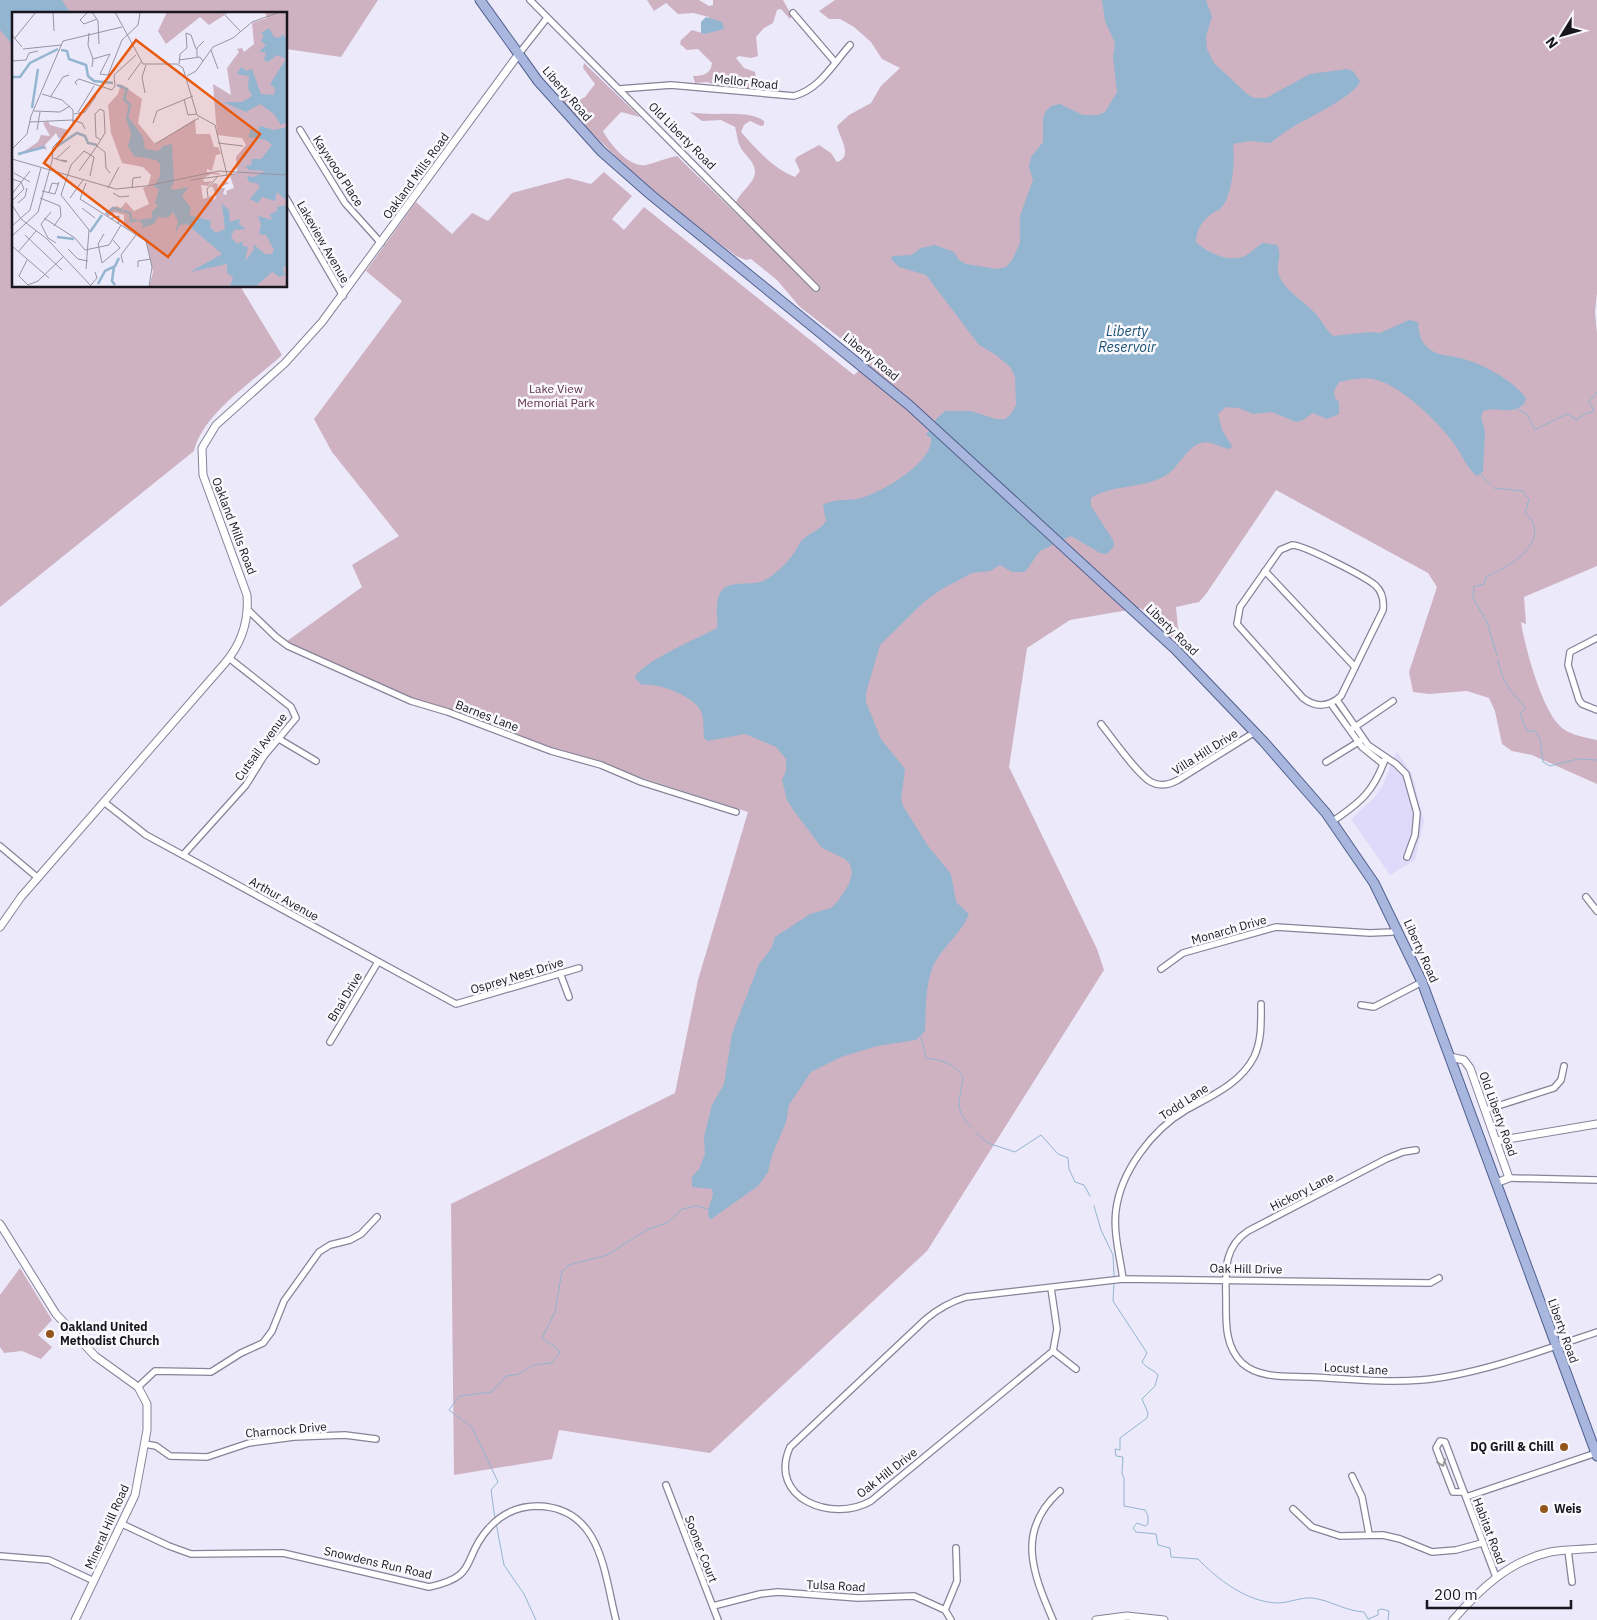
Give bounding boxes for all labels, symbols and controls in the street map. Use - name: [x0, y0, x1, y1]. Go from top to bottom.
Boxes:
- north arrow: [1537, 10, 1587, 60]
- inset map: [12, 12, 288, 288]
- text: N: [1541, 33, 1562, 52]
- street label: Liberty Road: [540, 63, 595, 124]
- street label: Mellor Road: [713, 71, 779, 92]
- street label: Old Liberty Road: [646, 99, 719, 172]
- street label: Oakland Mills Road: [379, 130, 452, 222]
- street label: Kaywood Place: [310, 132, 367, 209]
- street label: Lakeview Avenue: [294, 198, 353, 286]
- water label: Liberty Reservoir: [1098, 322, 1157, 356]
- street label: Liberty Road: [840, 329, 902, 384]
- park label: Lake View Memorial Park: [517, 381, 596, 410]
- street label: Oakland Mills Road: [209, 475, 260, 577]
- street label: Liberty Road: [1143, 601, 1202, 659]
- street label: Barnes Lane: [453, 697, 521, 735]
- street label: Cutsail Avenue: [231, 710, 290, 783]
- street label: Villa Hill Drive: [1169, 725, 1241, 778]
- street label: Arthur Avenue: [247, 873, 322, 924]
- street label: Monarch Drive: [1190, 912, 1269, 947]
- street label: Liberty Road: [1401, 917, 1442, 985]
- street label: Osprey Nest Drive: [468, 954, 566, 997]
- street label: Bnai Drive: [324, 969, 365, 1024]
- street label: Old Liberty Road: [1476, 1069, 1521, 1158]
- street label: Todd Lane: [1156, 1080, 1211, 1123]
- street label: Hickory Lane: [1267, 1169, 1337, 1214]
- street label: Oak Hill Drive: [1210, 1260, 1283, 1277]
- street label: Liberty Road: [1545, 1296, 1582, 1365]
- place label: Oakland United Methodist Church: [60, 1319, 159, 1348]
- marker: Oakland United Methodist Church: [44, 1328, 56, 1340]
- street label: Locust Lane: [1324, 1359, 1389, 1378]
- street label: Charnock Drive: [245, 1418, 328, 1441]
- place label: DQ Grill & Chill: [1470, 1439, 1554, 1454]
- marker: DQ Grill & Chill: [1558, 1441, 1570, 1453]
- street label: Oak Hill Drive: [853, 1444, 920, 1501]
- one-way arrow: [1436, 1458, 1446, 1467]
- street label: Mineral Hill Road: [81, 1482, 132, 1572]
- street label: Habitat Road: [1470, 1495, 1509, 1566]
- place label: Weis: [1554, 1501, 1582, 1516]
- marker: Weis: [1538, 1503, 1550, 1515]
- street label: Sooner Court: [682, 1513, 721, 1585]
- street label: Snowdens Run Road: [323, 1543, 434, 1582]
- street label: Tulsa Road: [806, 1576, 866, 1595]
- scale bar: [1427, 1578, 1571, 1610]
- text: 200 m: [1434, 1585, 1478, 1604]

